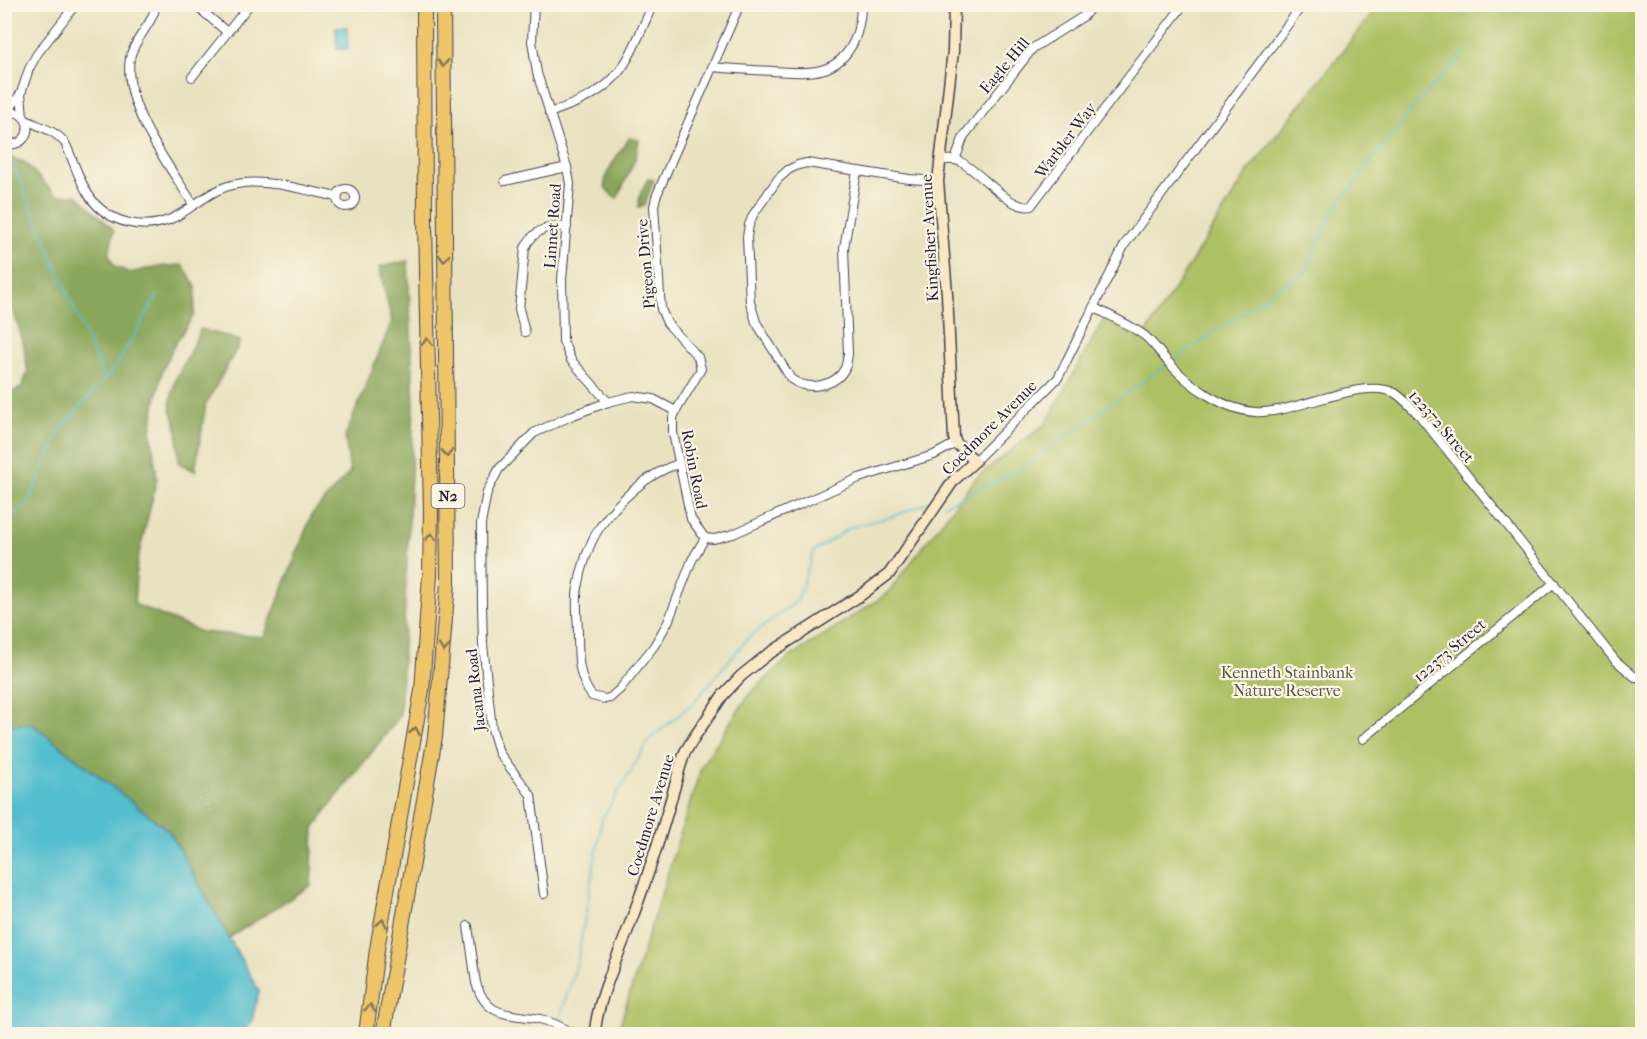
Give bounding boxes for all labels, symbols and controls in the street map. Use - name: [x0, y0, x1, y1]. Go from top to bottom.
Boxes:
- street label: Eagle Hill: [975, 33, 1034, 97]
- one-way arrow: [437, 58, 449, 67]
- street label: Warbler Way: [1030, 98, 1100, 183]
- street label: Kingfisher Avenue: [917, 174, 942, 302]
- street label: Linnet Road: [540, 182, 565, 269]
- street label: Pigeon Drive: [632, 218, 659, 310]
- one-way arrow: [438, 253, 450, 262]
- one-way arrow: [421, 338, 433, 347]
- street label: Coedmore Avenue: [938, 376, 1041, 479]
- street label: 122372 Street: [1405, 386, 1479, 467]
- street label: Robin Road: [677, 428, 712, 511]
- one-way arrow: [441, 448, 454, 457]
- road number: N2: [432, 484, 464, 508]
- one-way arrow: [425, 533, 437, 542]
- street label: 122373 Street: [1409, 614, 1490, 686]
- one-way arrow: [438, 643, 451, 652]
- street label: Jacana Road: [462, 647, 490, 734]
- park label: Kenneth Stainbank Nature Reserve: [1221, 663, 1354, 700]
- one-way arrow: [408, 726, 421, 736]
- street label: Coedmore Avenue: [623, 752, 678, 878]
- one-way arrow: [375, 919, 387, 928]
- one-way arrow: [363, 1003, 375, 1012]

